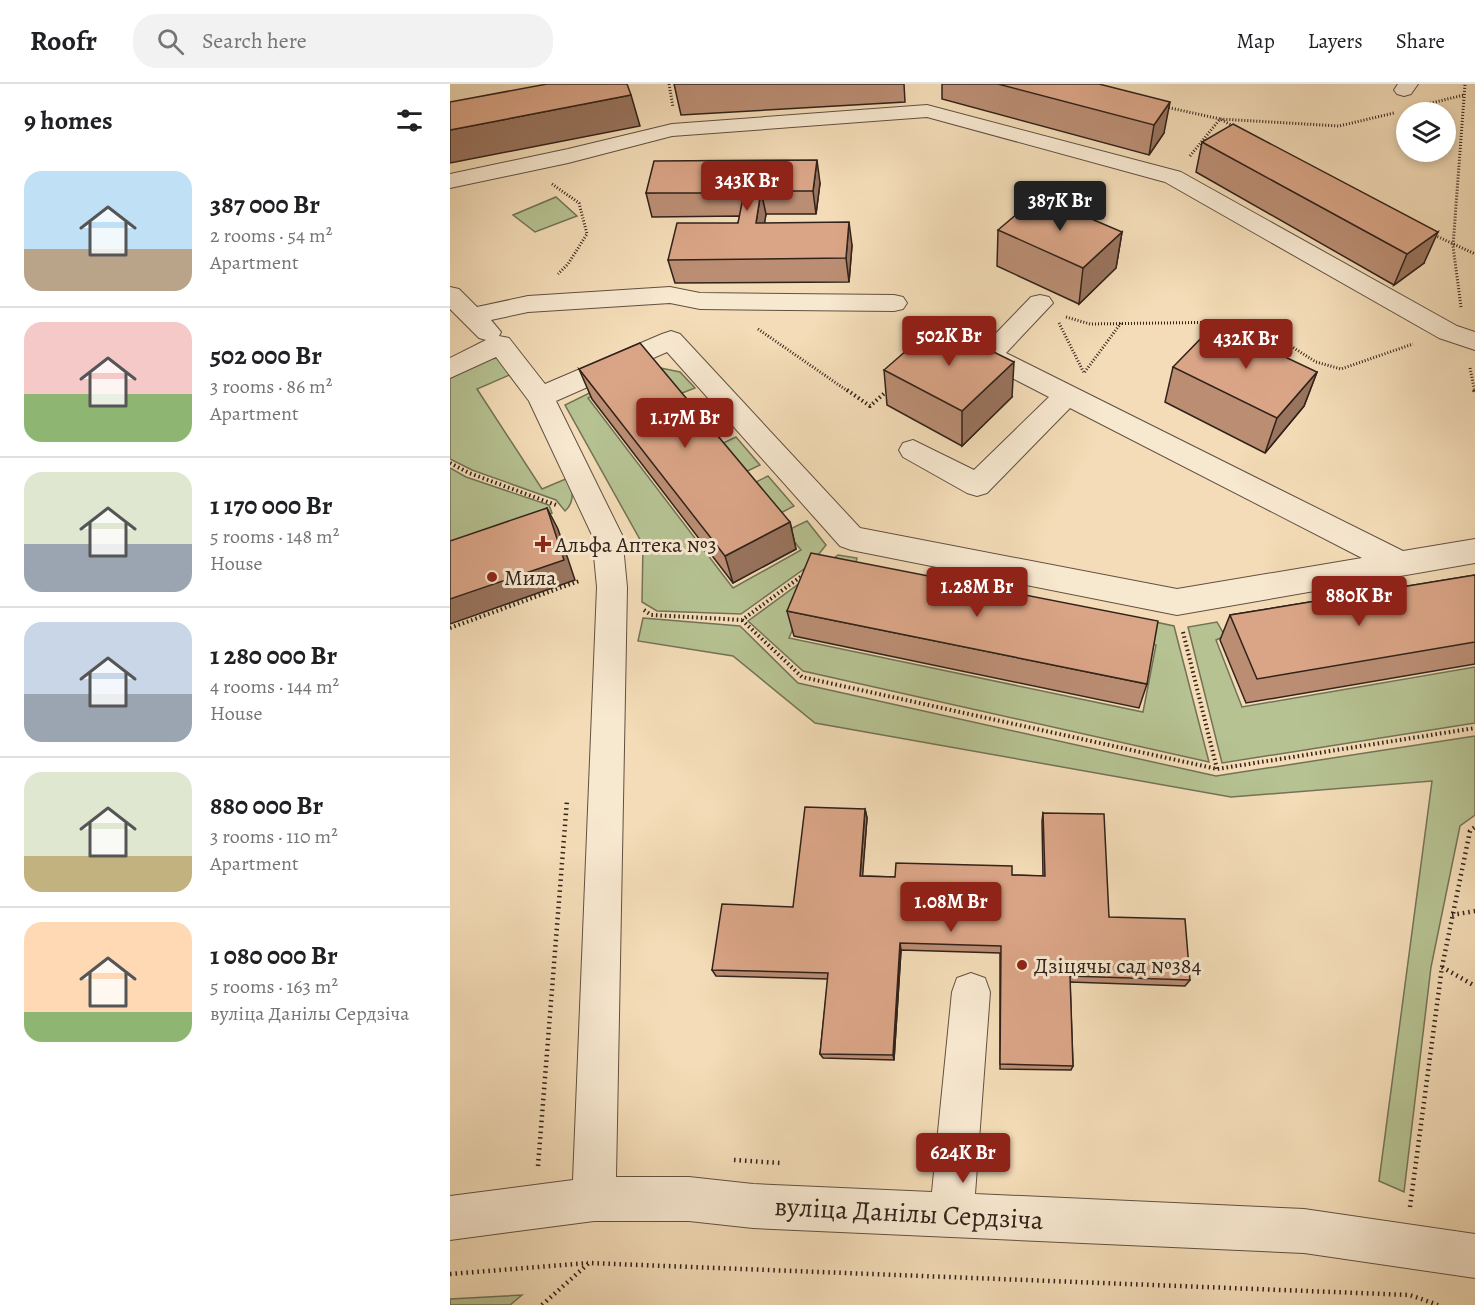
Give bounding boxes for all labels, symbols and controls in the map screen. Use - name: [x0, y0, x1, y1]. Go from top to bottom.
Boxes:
- search box: [133, 14, 553, 68]
- text: Roofr: [30, 22, 97, 60]
- icon: search: [154, 25, 187, 58]
- text: Search here: [202, 26, 307, 56]
- text: Map: [1236, 27, 1275, 55]
- text: Layers: [1308, 27, 1363, 55]
- text: Share: [1396, 27, 1445, 55]
- map controls: [1396, 102, 1456, 162]
- button: layers: [1396, 102, 1456, 162]
- text: 9 homes: [24, 103, 113, 138]
- icon: filters: [393, 104, 426, 137]
- pin: 343K Br: [692, 161, 802, 212]
- text: 343K Br: [715, 167, 779, 194]
- pin: 387K Br: [1005, 181, 1115, 232]
- text: 387 000 Br: [210, 187, 320, 222]
- text: 387K Br: [1028, 187, 1092, 214]
- icon: home: [72, 195, 144, 267]
- text: 2 rooms · 54 m²: [210, 222, 332, 249]
- text: Apartment: [210, 249, 299, 276]
- pin: 502K Br: [894, 316, 1004, 367]
- pin: 432K Br: [1191, 319, 1301, 370]
- text: 502K Br: [916, 322, 982, 349]
- text: 432K Br: [1214, 325, 1278, 352]
- text: 502 000 Br: [210, 338, 322, 373]
- icon: home: [72, 346, 144, 418]
- text: 3 rooms · 86 m²: [210, 373, 332, 400]
- pin: 1.17M Br: [623, 398, 747, 449]
- text: Apartment: [210, 400, 299, 427]
- text: 1.17M Br: [650, 404, 720, 431]
- text: 1 170 000 Br: [210, 488, 332, 523]
- icon: home: [72, 496, 144, 568]
- text: 5 rooms · 148 m²: [210, 523, 339, 550]
- place label: Альфа Аптека №3: [554, 530, 717, 560]
- marker: Альфа Аптека №3: [536, 537, 550, 551]
- text: House: [210, 550, 262, 577]
- place label: Мила: [504, 563, 557, 593]
- pin: 1.28M Br: [915, 567, 1039, 618]
- marker: Мила: [485, 570, 499, 584]
- text: 1.28M Br: [941, 573, 1013, 600]
- pin: 880K Br: [1304, 576, 1414, 627]
- text: 880K Br: [1326, 582, 1392, 609]
- text: 1 280 000 Br: [210, 638, 337, 673]
- icon: home: [72, 646, 144, 718]
- text: 4 rooms · 144 m²: [210, 673, 339, 700]
- text: House: [210, 700, 262, 727]
- text: 880 000 Br: [210, 788, 323, 823]
- icon: home: [72, 796, 144, 868]
- text: 3 rooms · 110 m²: [210, 823, 338, 850]
- text: Apartment: [210, 850, 299, 877]
- pin: 1.08M Br: [889, 882, 1013, 933]
- text: 1.08M Br: [914, 888, 988, 915]
- text: 1 080 000 Br: [210, 938, 338, 973]
- icon: home: [72, 946, 144, 1018]
- place label: Дзіцячы сад №384: [1034, 951, 1201, 981]
- marker: Дзіцячы сад №384: [1015, 958, 1029, 972]
- text: 5 rooms · 163 m²: [210, 973, 338, 1000]
- text: вуліца Данілы Сердзіча: [210, 1000, 410, 1027]
- pin: 624K Br: [908, 1133, 1018, 1184]
- text: 624K Br: [930, 1139, 996, 1166]
- street label: вуліца Данілы Сердзіча: [774, 1188, 1045, 1238]

